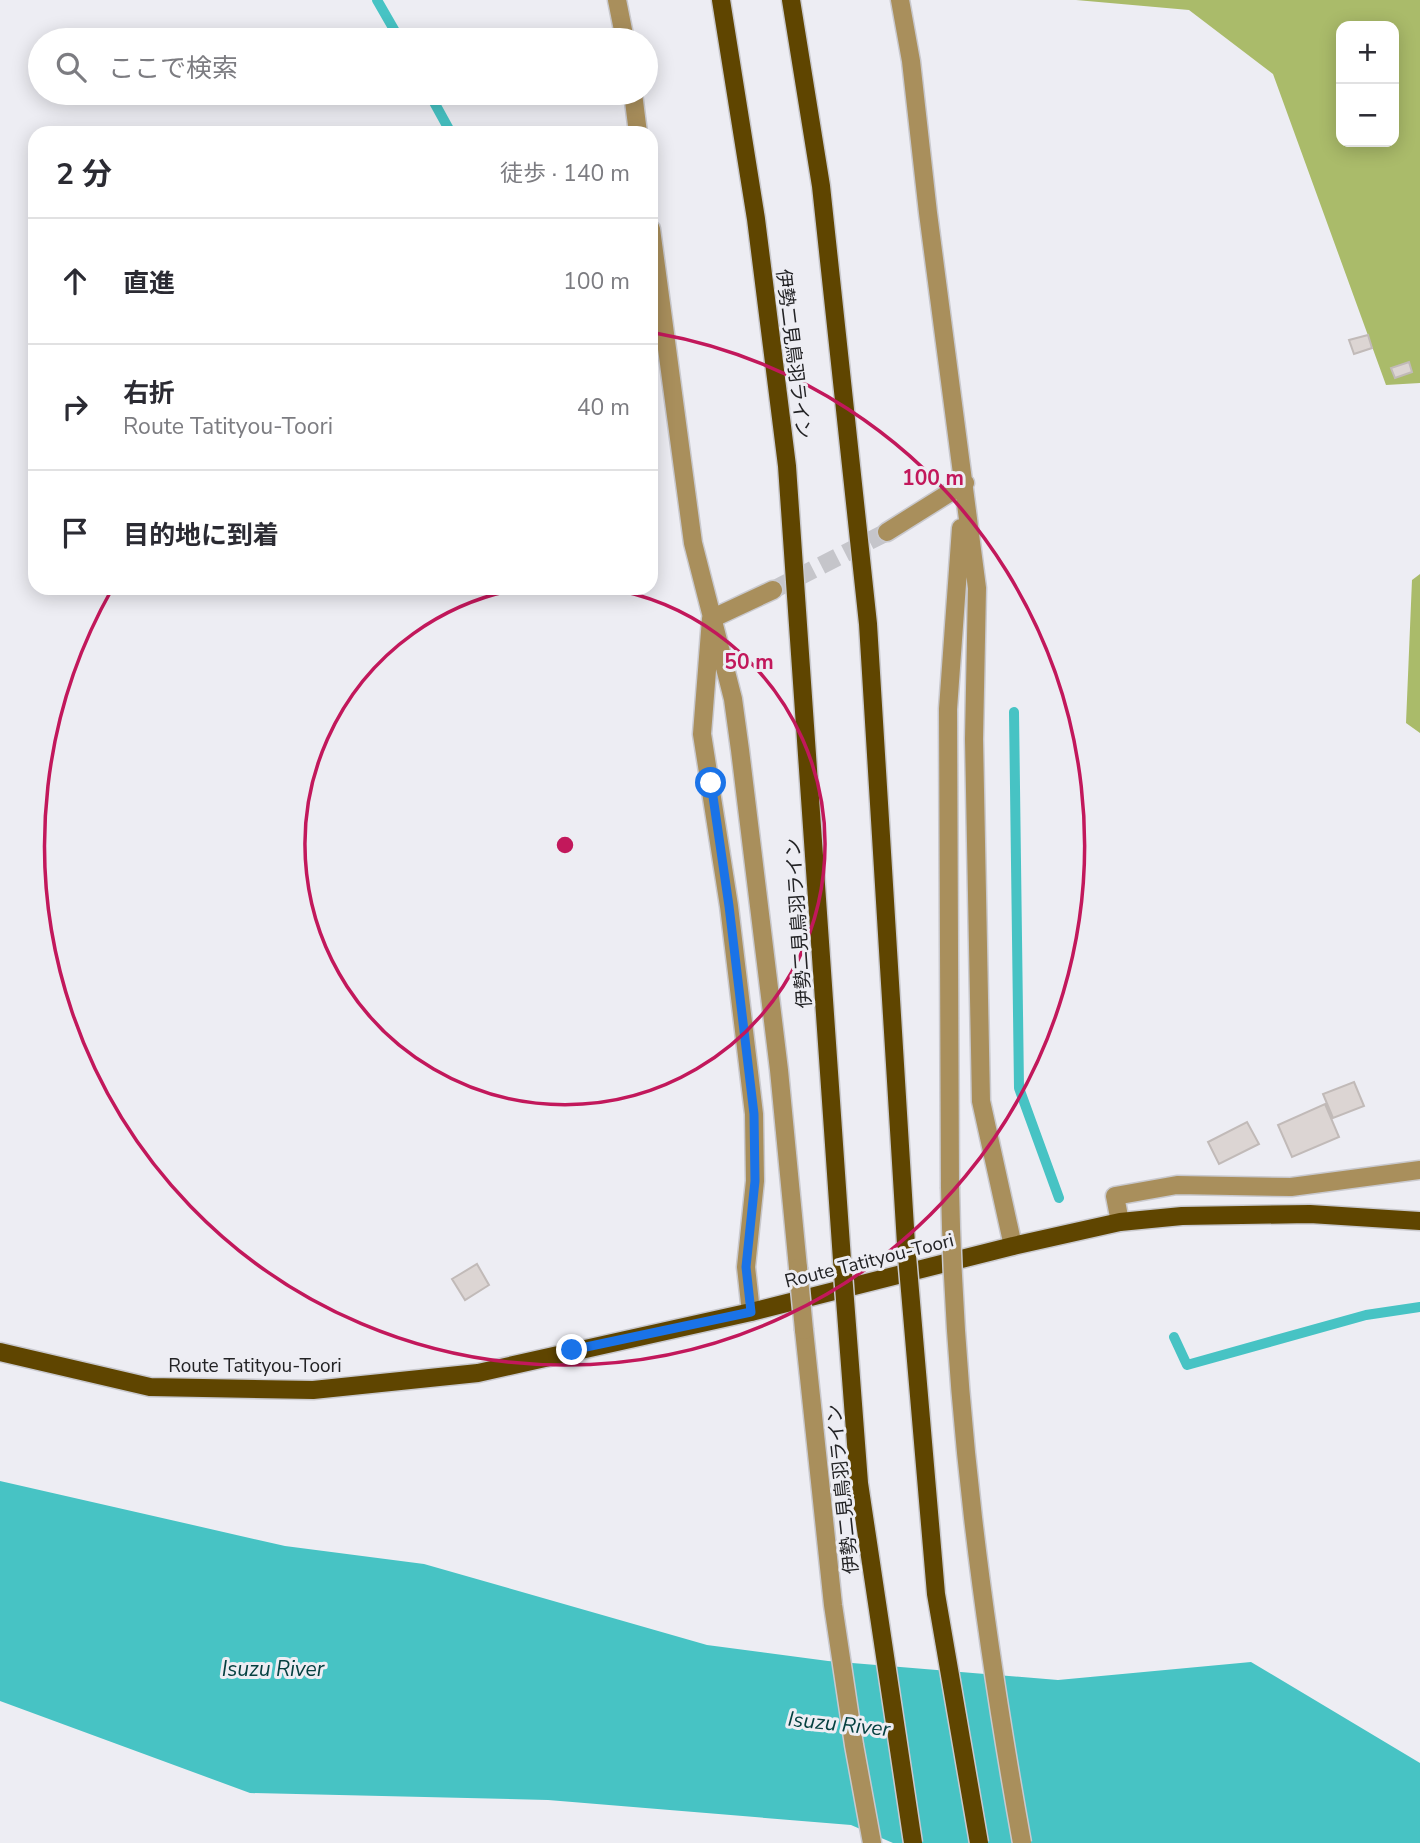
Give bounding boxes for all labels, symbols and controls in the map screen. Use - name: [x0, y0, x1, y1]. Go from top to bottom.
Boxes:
- map controls: [1336, 21, 1399, 147]
- button: +: [1336, 21, 1399, 84]
- search box: [28, 28, 658, 105]
- icon: search: [52, 48, 90, 86]
- text: ここで検索: [108, 51, 238, 86]
- button: −: [1336, 84, 1399, 147]
- text: 2 分: [56, 154, 112, 195]
- text: 徒歩 · 140 m: [500, 158, 630, 189]
- icon: ahead: [56, 262, 94, 300]
- text: 直進: [123, 266, 175, 301]
- text: 100 m: [563, 266, 630, 297]
- street label: 伊勢二見鳥羽ライン: [770, 268, 816, 441]
- text: 右折: [123, 376, 175, 411]
- icon: right: [56, 388, 94, 426]
- text: 40 m: [577, 392, 630, 423]
- text: Route Tatityou-Toori: [123, 411, 333, 442]
- text: 100 m: [902, 464, 964, 492]
- icon: arrive: [56, 514, 94, 552]
- text: 目的地に到着: [123, 518, 279, 553]
- text: 50 m: [724, 648, 774, 676]
- route start: [695, 767, 726, 798]
- centre of rings: [553, 833, 577, 857]
- street label: 伊勢二見鳥羽ライン: [780, 837, 818, 1009]
- street label: Route Tatityou-Toori: [782, 1227, 957, 1295]
- route end: [556, 1334, 587, 1365]
- street label: Route Tatityou-Toori: [168, 1353, 342, 1379]
- street label: 伊勢二見鳥羽ライン: [821, 1402, 865, 1575]
- water label: Isuzu River: [222, 1655, 325, 1683]
- water label: Isuzu River: [787, 1705, 892, 1743]

